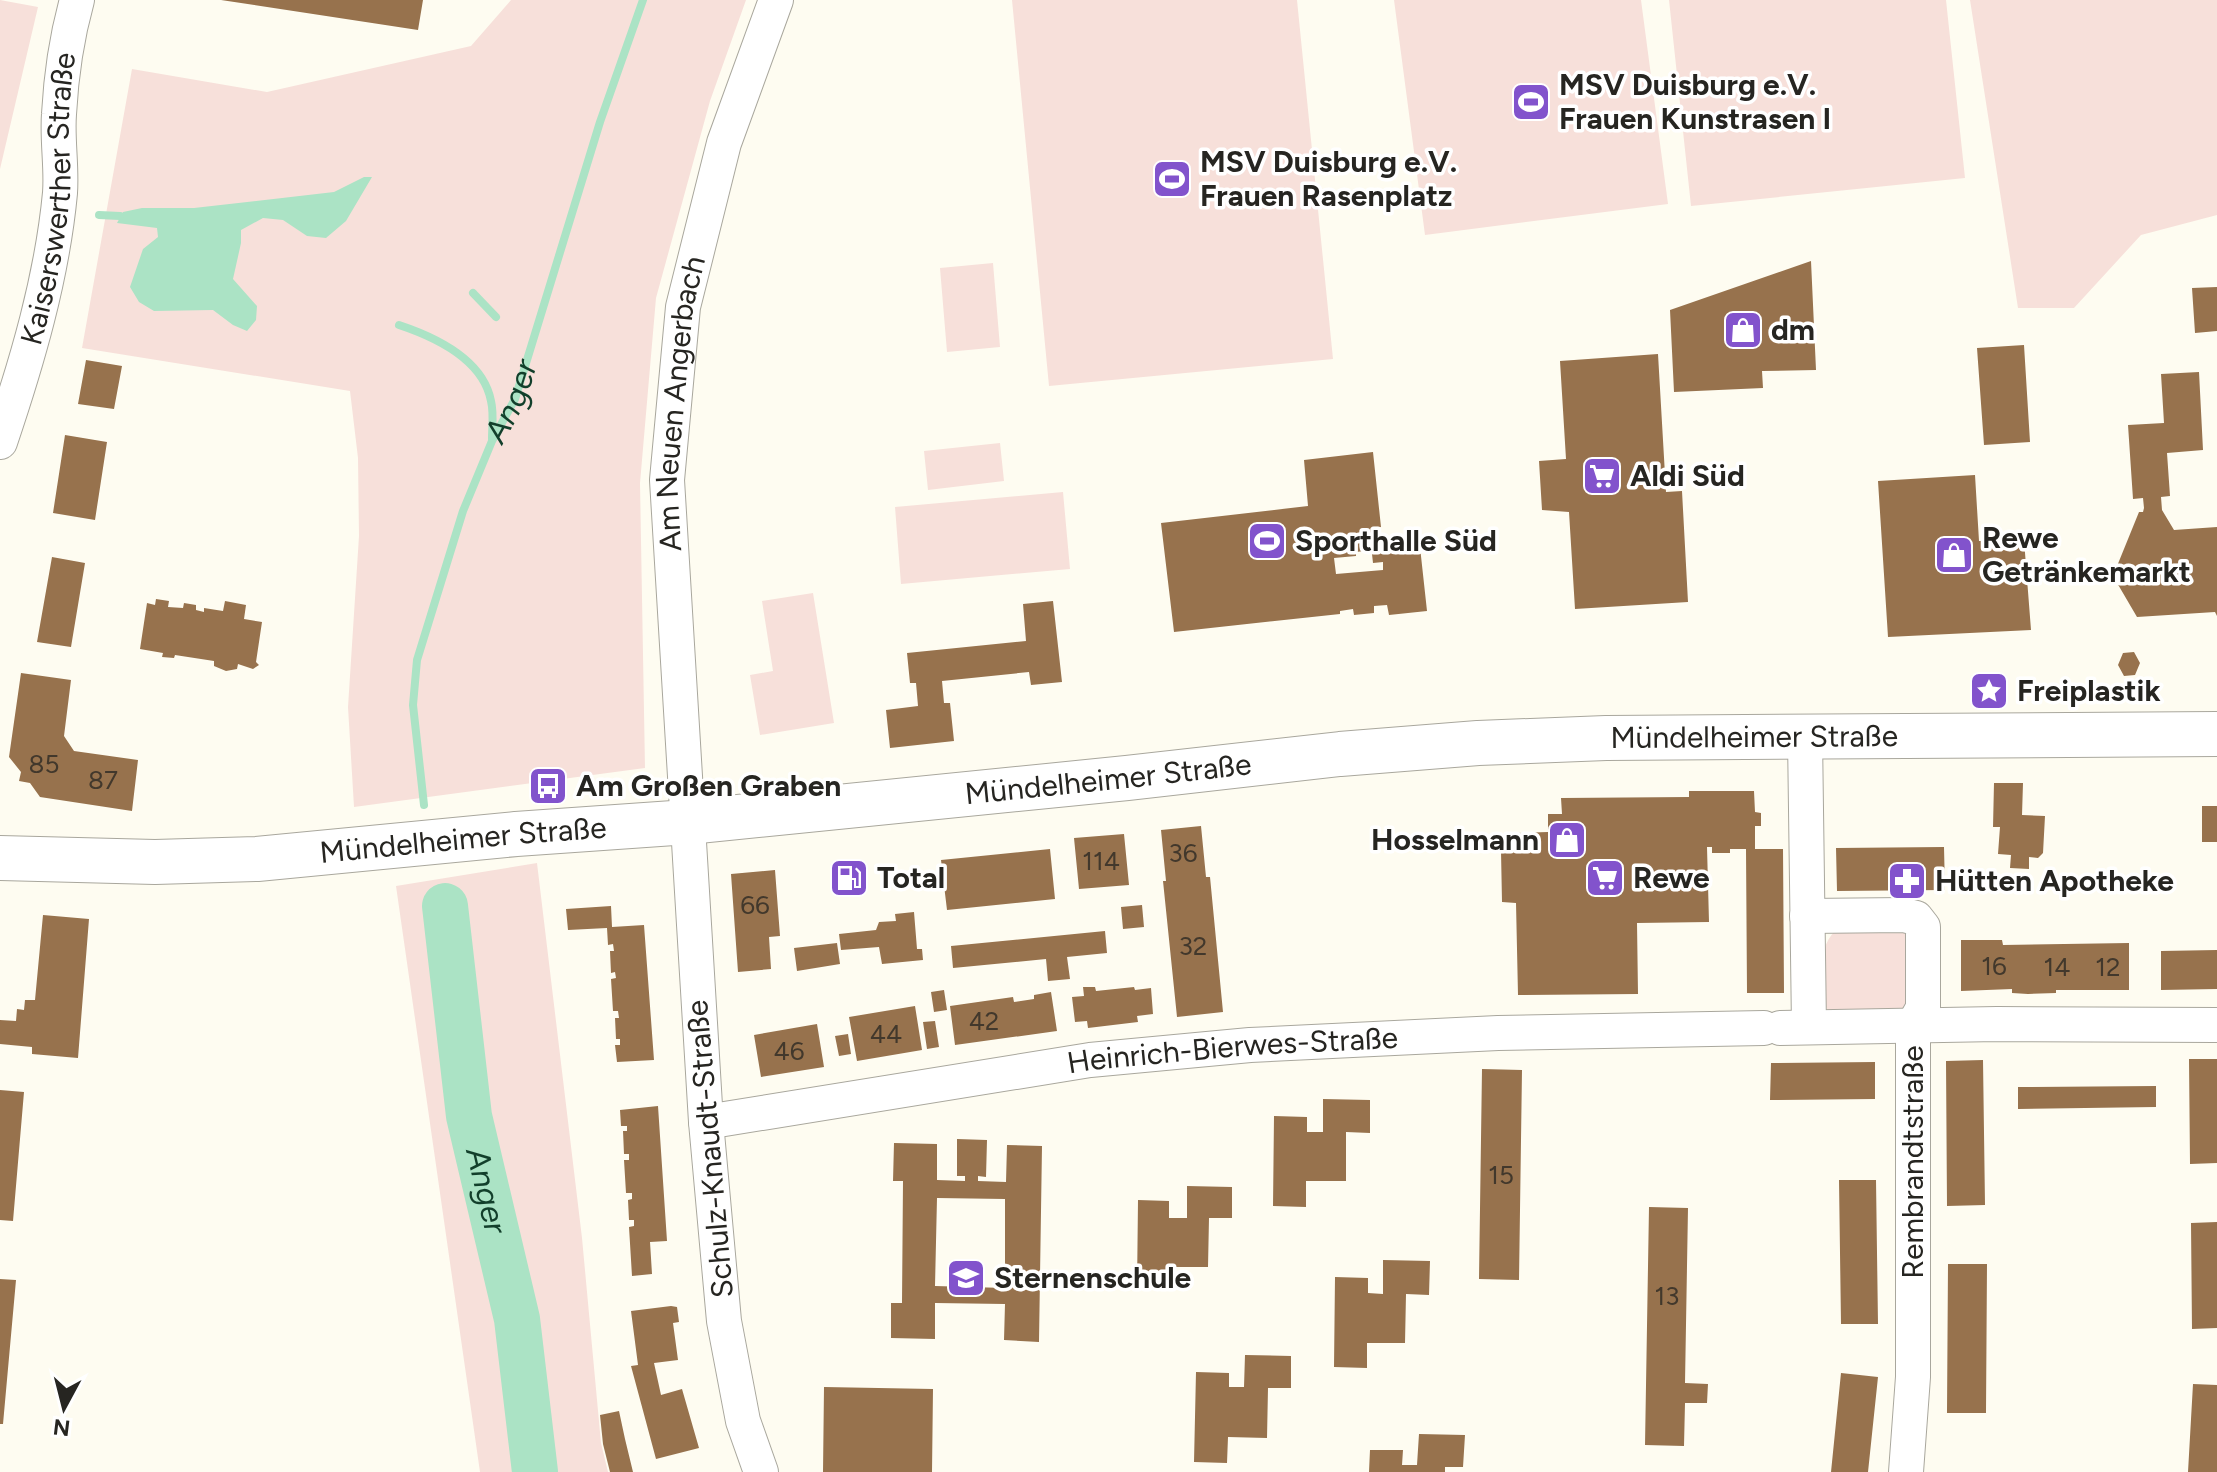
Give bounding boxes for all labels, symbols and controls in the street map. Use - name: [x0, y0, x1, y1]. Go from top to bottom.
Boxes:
- street label: Kaiserswerther Straße: [12, 50, 83, 349]
- place label: MSV Duisburg e.V. Frauen Kunstrasen I: [1559, 66, 1831, 137]
- sports icon: MSV Duisburg e.V. Frauen Kunstrasen I: [1510, 81, 1552, 123]
- place label: MSV Duisburg e.V. Frauen Rasenplatz: [1200, 143, 1457, 214]
- sports icon: MSV Duisburg e.V. Frauen Rasenplatz: [1151, 158, 1193, 200]
- street label: Am Neuen Angerbach: [648, 252, 713, 553]
- shop icon: dm: [1722, 309, 1764, 351]
- place label: dm: [1771, 311, 1815, 348]
- water label: Anger: [475, 354, 545, 451]
- supermarket icon: Aldi Süd: [1581, 455, 1623, 497]
- place label: Aldi Süd: [1630, 457, 1745, 494]
- place label: Rewe Getränkemarkt: [1982, 519, 2191, 590]
- sports icon: Sporthalle Süd: [1246, 520, 1288, 562]
- place label: Sporthalle Süd: [1295, 522, 1497, 559]
- shop icon: Rewe Getränkemarkt: [1933, 534, 1975, 576]
- place icon: Freiplastik: [1968, 670, 2010, 712]
- place label: Freiplastik: [2017, 672, 2161, 709]
- street label: Mündelheimer Straße: [1610, 717, 1898, 756]
- street label: Mündelheimer Straße: [963, 745, 1253, 812]
- house number: 85: [29, 748, 59, 780]
- house number: 87: [88, 764, 118, 796]
- bus stop icon: Am Großen Graben: [527, 765, 569, 807]
- place label: Am Großen Graben: [576, 767, 841, 804]
- street label: Mündelheimer Straße: [318, 809, 608, 871]
- shop icon: Hosselmann: [1546, 819, 1588, 861]
- place label: Hosselmann: [1371, 821, 1539, 858]
- house number: 36: [1169, 837, 1197, 869]
- house number: 114: [1082, 845, 1120, 877]
- fuel station icon: Total: [828, 857, 870, 899]
- supermarket icon: Rewe: [1584, 857, 1626, 899]
- place label: Total: [877, 859, 945, 896]
- place label: Rewe: [1633, 859, 1710, 896]
- pharmacy icon: Hütten Apotheke: [1886, 860, 1928, 902]
- place label: Hütten Apotheke: [1935, 862, 2174, 899]
- house number: 66: [740, 889, 770, 921]
- house number: 32: [1179, 930, 1207, 962]
- house number: 16: [1981, 950, 2007, 982]
- house number: 14: [2044, 951, 2070, 983]
- house number: 12: [2095, 951, 2121, 983]
- street label: Schulz-Knaudt-Straße: [678, 999, 741, 1300]
- house number: 42: [969, 1005, 999, 1037]
- house number: 44: [870, 1018, 902, 1050]
- street label: Heinrich-Bierwes-Straße: [1064, 1019, 1399, 1081]
- house number: 46: [774, 1035, 804, 1067]
- street label: Rembrandtstraße: [1894, 1045, 1931, 1279]
- water label: Anger: [458, 1142, 515, 1238]
- house number: 15: [1488, 1159, 1514, 1191]
- school or university icon: Sternenschule: [945, 1257, 987, 1299]
- place label: Sternenschule: [994, 1259, 1192, 1296]
- house number: 13: [1655, 1280, 1679, 1312]
- north arrow: [24, 1368, 104, 1448]
- text: N: [52, 1413, 72, 1442]

